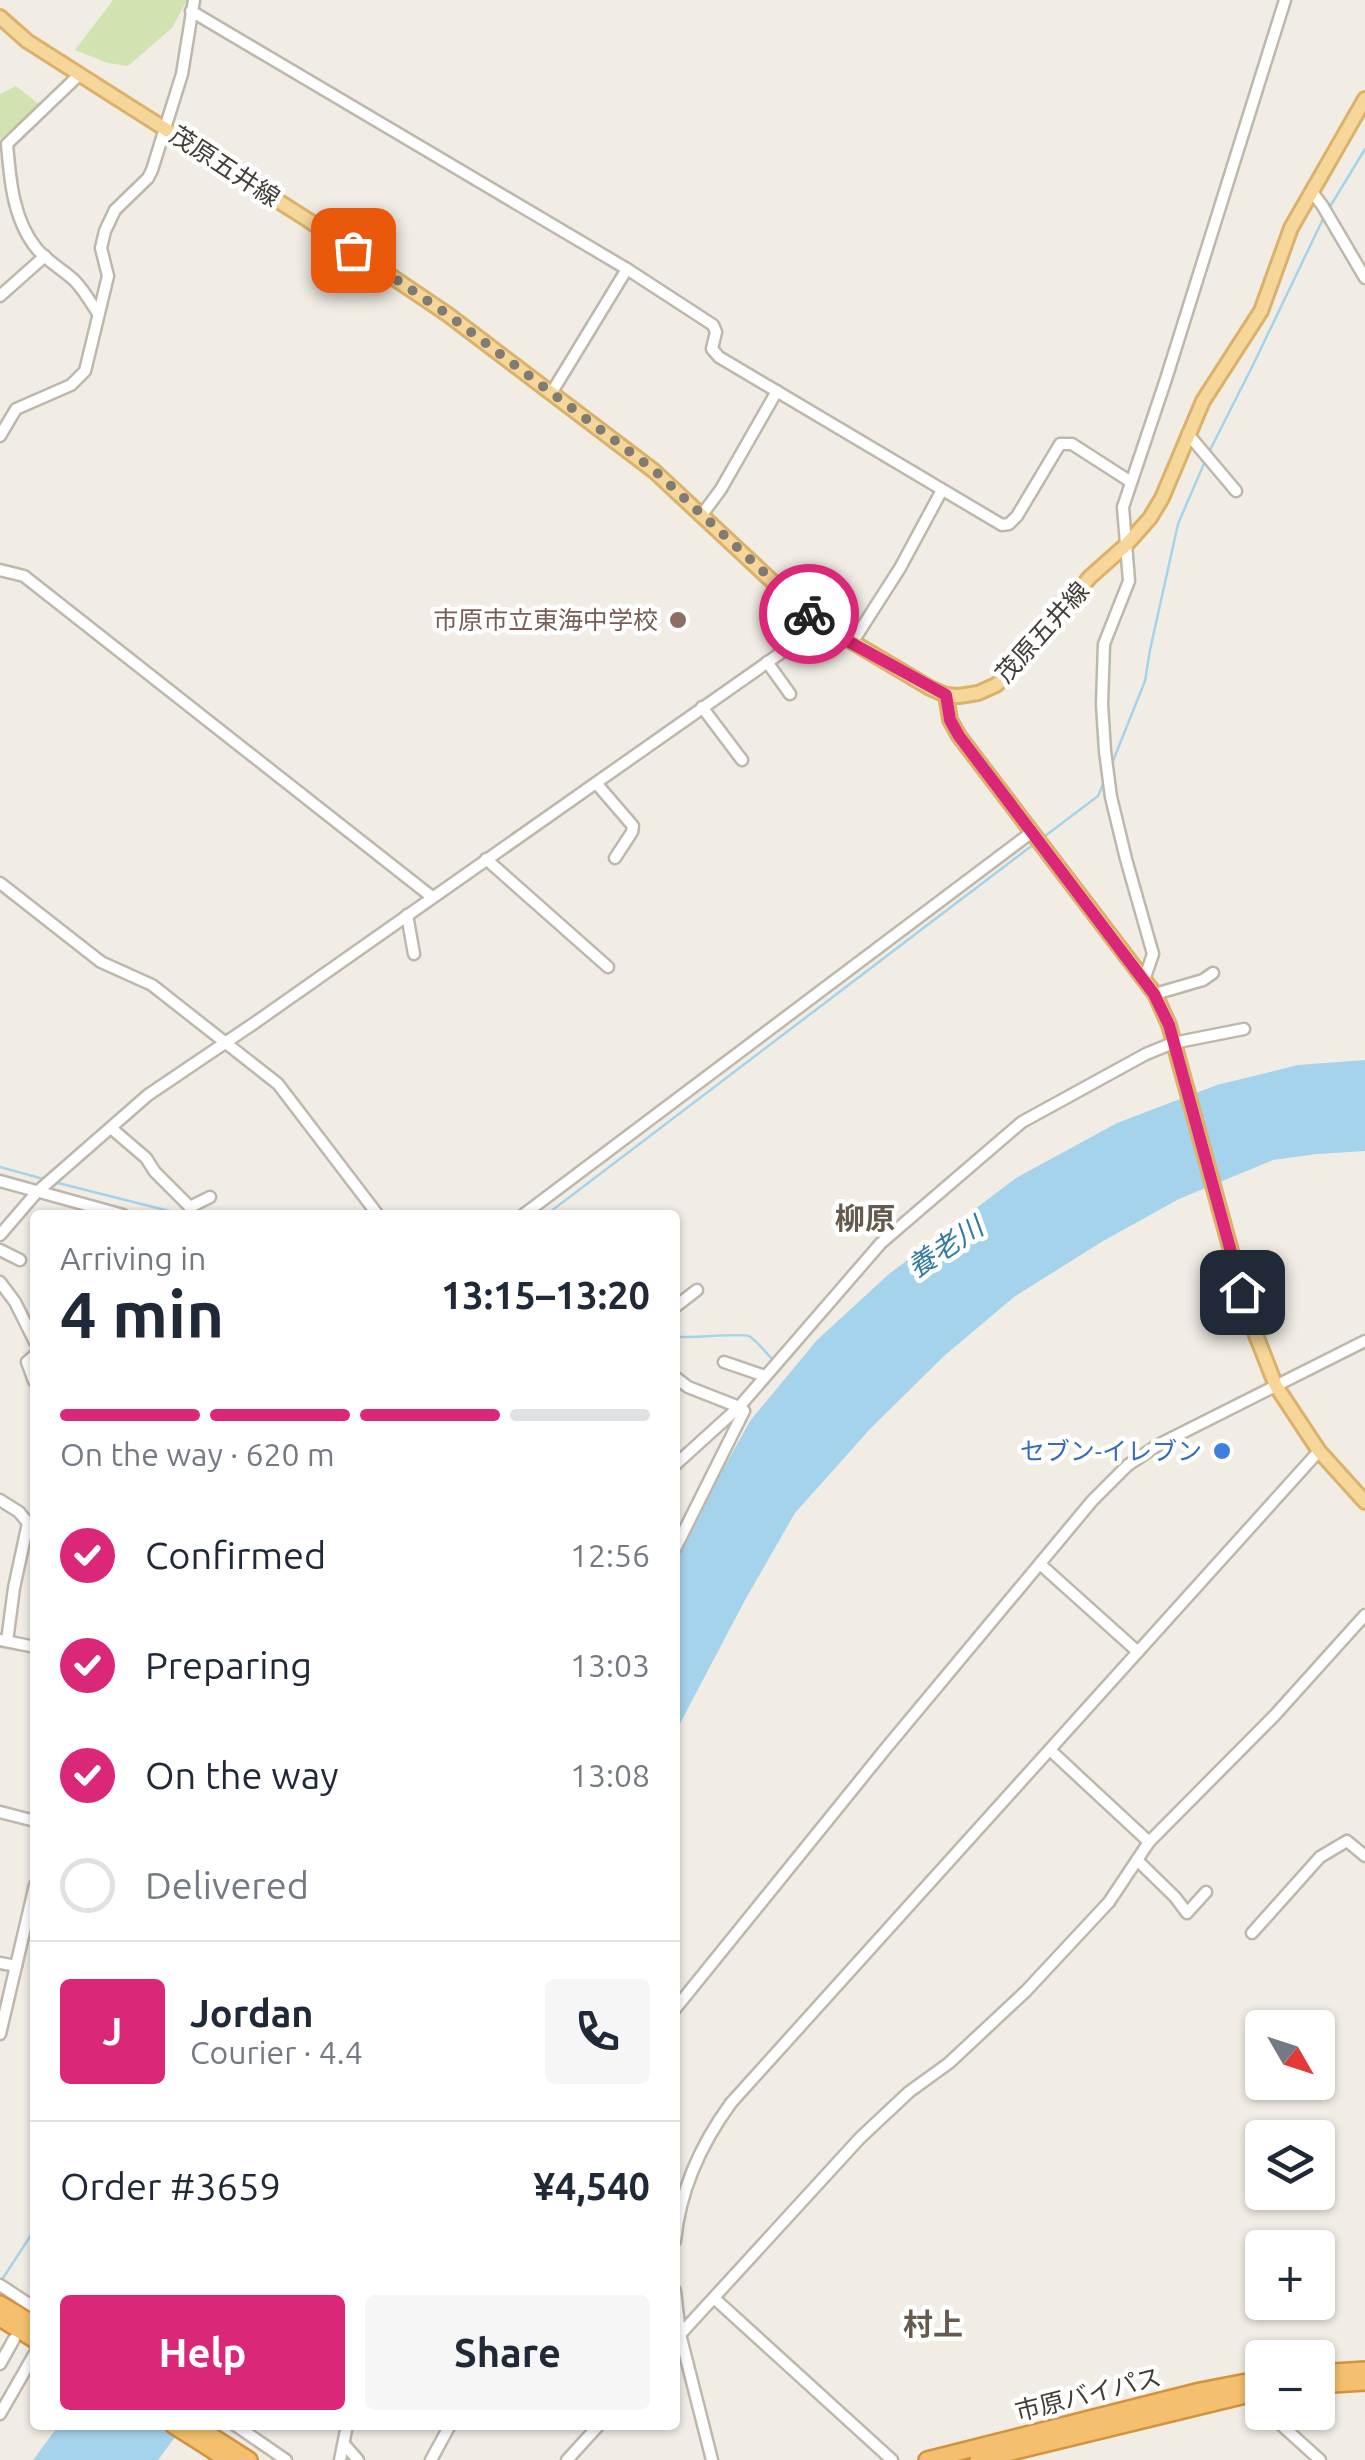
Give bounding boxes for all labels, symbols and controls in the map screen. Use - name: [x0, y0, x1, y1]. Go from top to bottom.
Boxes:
- street label: 茂原五井線: [165, 120, 285, 212]
- pin: [311, 208, 396, 293]
- icon: bag: [326, 223, 381, 278]
- courier: [759, 564, 859, 664]
- street label: 茂原五井線: [990, 576, 1094, 688]
- icon: bike: [782, 587, 837, 642]
- place label: 市原市立東海中学校: [433, 606, 658, 634]
- marker: 市原市立東海中学校: [667, 609, 689, 631]
- district label: 柳原: [835, 1201, 895, 1235]
- water label: 養老川: [901, 1209, 991, 1283]
- text: Arriving in: [60, 1240, 206, 1276]
- pin: [1200, 1250, 1285, 1335]
- icon: home: [1215, 1265, 1270, 1320]
- text: 13:15–13:20: [441, 1274, 650, 1316]
- text: 4 min: [60, 1277, 224, 1350]
- text: On the way · 620 m: [60, 1436, 335, 1472]
- place label: セブン-イレブン: [1020, 1437, 1202, 1465]
- marker: セブン-イレブン: [1211, 1440, 1233, 1462]
- icon: check: [60, 1528, 115, 1583]
- text: Confirmed: [145, 1534, 326, 1576]
- text: 12:56: [570, 1537, 650, 1573]
- icon: check: [60, 1638, 115, 1693]
- text: Preparing: [145, 1644, 312, 1686]
- text: 13:03: [570, 1647, 650, 1683]
- icon: check: [60, 1748, 115, 1803]
- text: On the way: [145, 1754, 338, 1796]
- text: 13:08: [570, 1757, 650, 1793]
- text: Delivered: [145, 1864, 309, 1906]
- button: phone: [545, 1979, 650, 2084]
- text: Jordan: [190, 1992, 314, 2034]
- text: J: [103, 2010, 122, 2052]
- north arrow: [1245, 2010, 1335, 2100]
- map controls: [1245, 2010, 1335, 2430]
- text: Courier · 4.4: [190, 2034, 363, 2070]
- button: layers: [1245, 2120, 1335, 2210]
- text: Order #3659: [60, 2165, 281, 2207]
- text: ¥4,540: [533, 2165, 650, 2207]
- button: +: [1245, 2230, 1335, 2320]
- button: Help: [60, 2295, 345, 2410]
- button: Share: [365, 2295, 650, 2410]
- district label: 村上: [903, 2307, 963, 2341]
- button: −: [1245, 2340, 1335, 2430]
- street label: 市原バイパス: [1012, 2362, 1164, 2426]

